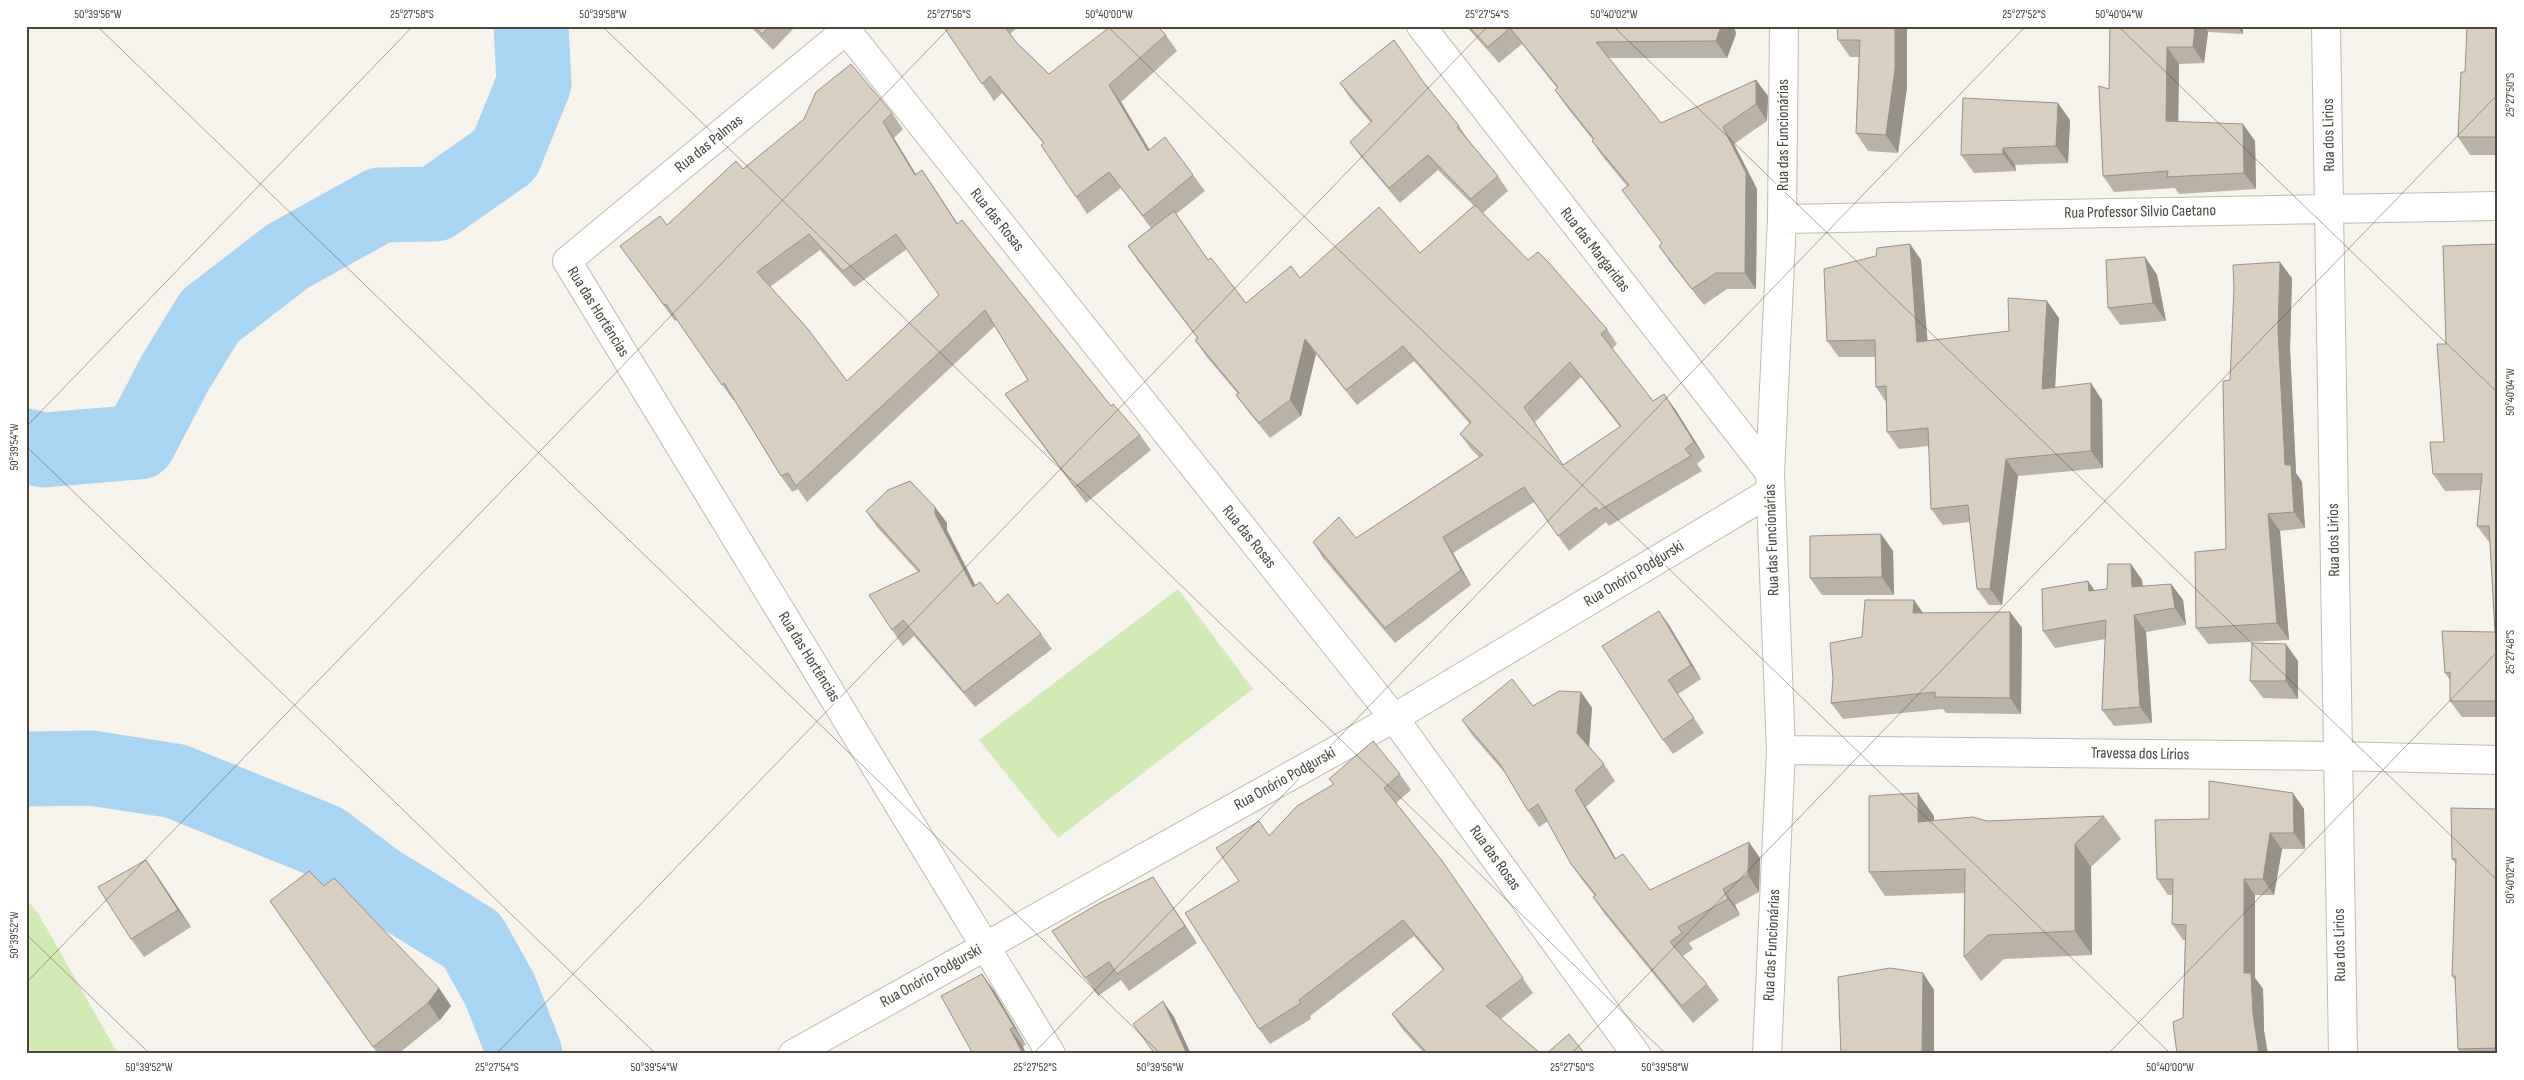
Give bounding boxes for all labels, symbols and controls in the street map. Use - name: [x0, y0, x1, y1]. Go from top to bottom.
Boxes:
- text: 50°39'56"W: [74, 7, 122, 22]
- text: 25°27'58"S: [390, 7, 434, 22]
- text: 50°39'58"W: [579, 7, 627, 22]
- text: 25°27'56"S: [927, 7, 971, 22]
- text: 50°40'00"W: [1085, 7, 1133, 22]
- text: 25°27'54"S: [1465, 7, 1509, 22]
- text: 50°40'02"W: [1590, 7, 1638, 22]
- text: 25°27'52"S: [2002, 7, 2046, 22]
- text: 50°40'04"W: [2095, 7, 2143, 22]
- text: 25°27'50"S: [2503, 73, 2518, 117]
- street label: Rua das Funcionárias: [1774, 79, 1793, 191]
- street label: Rua dos Lirios: [2319, 98, 2339, 172]
- street label: Rua das Palmas: [671, 111, 747, 177]
- street label: Rua das Rosas: [966, 185, 1028, 255]
- street label: Rua Professor Silvio Caetano: [2064, 201, 2216, 223]
- street label: Rua das Margaridas: [1556, 204, 1634, 296]
- street label: Rua das Hortências: [563, 263, 633, 361]
- text: 50°40'04"W: [2503, 368, 2518, 416]
- text: 50°39'54"W: [7, 423, 22, 471]
- street label: Rua das Funcionárias: [1761, 483, 1783, 596]
- street label: Rua das Rosas: [1218, 502, 1280, 572]
- street label: Rua dos Lirios: [2324, 503, 2344, 577]
- street label: Rua Onório Podgurski: [1581, 537, 1687, 611]
- street label: Rua das Hortências: [774, 608, 844, 706]
- text: 25°27'48"S: [2503, 630, 2518, 674]
- street label: Rua Onório Podgurski: [1231, 743, 1339, 815]
- street label: Travessa dos Lírios: [2091, 744, 2190, 764]
- street label: Rua das Rosas: [1465, 822, 1525, 894]
- text: 50°40'02"W: [2503, 856, 2518, 904]
- street label: Rua das Funcionárias: [1760, 888, 1784, 1001]
- street label: Rua dos Lirios: [2330, 908, 2350, 982]
- text: 50°39'52"W: [7, 911, 22, 959]
- street label: Rua Onório Podgurski: [877, 940, 985, 1012]
- text: 50°39'52"W: [125, 1060, 173, 1075]
- text: 25°27'54"S: [475, 1060, 519, 1075]
- text: 50°39'54"W: [630, 1060, 678, 1075]
- text: 25°27'52"S: [1013, 1060, 1057, 1075]
- text: 50°39'56"W: [1136, 1060, 1184, 1075]
- text: 25°27'50"S: [1550, 1060, 1594, 1075]
- text: 50°39'58"W: [1641, 1060, 1689, 1075]
- text: 50°40'00"W: [2146, 1060, 2194, 1075]

